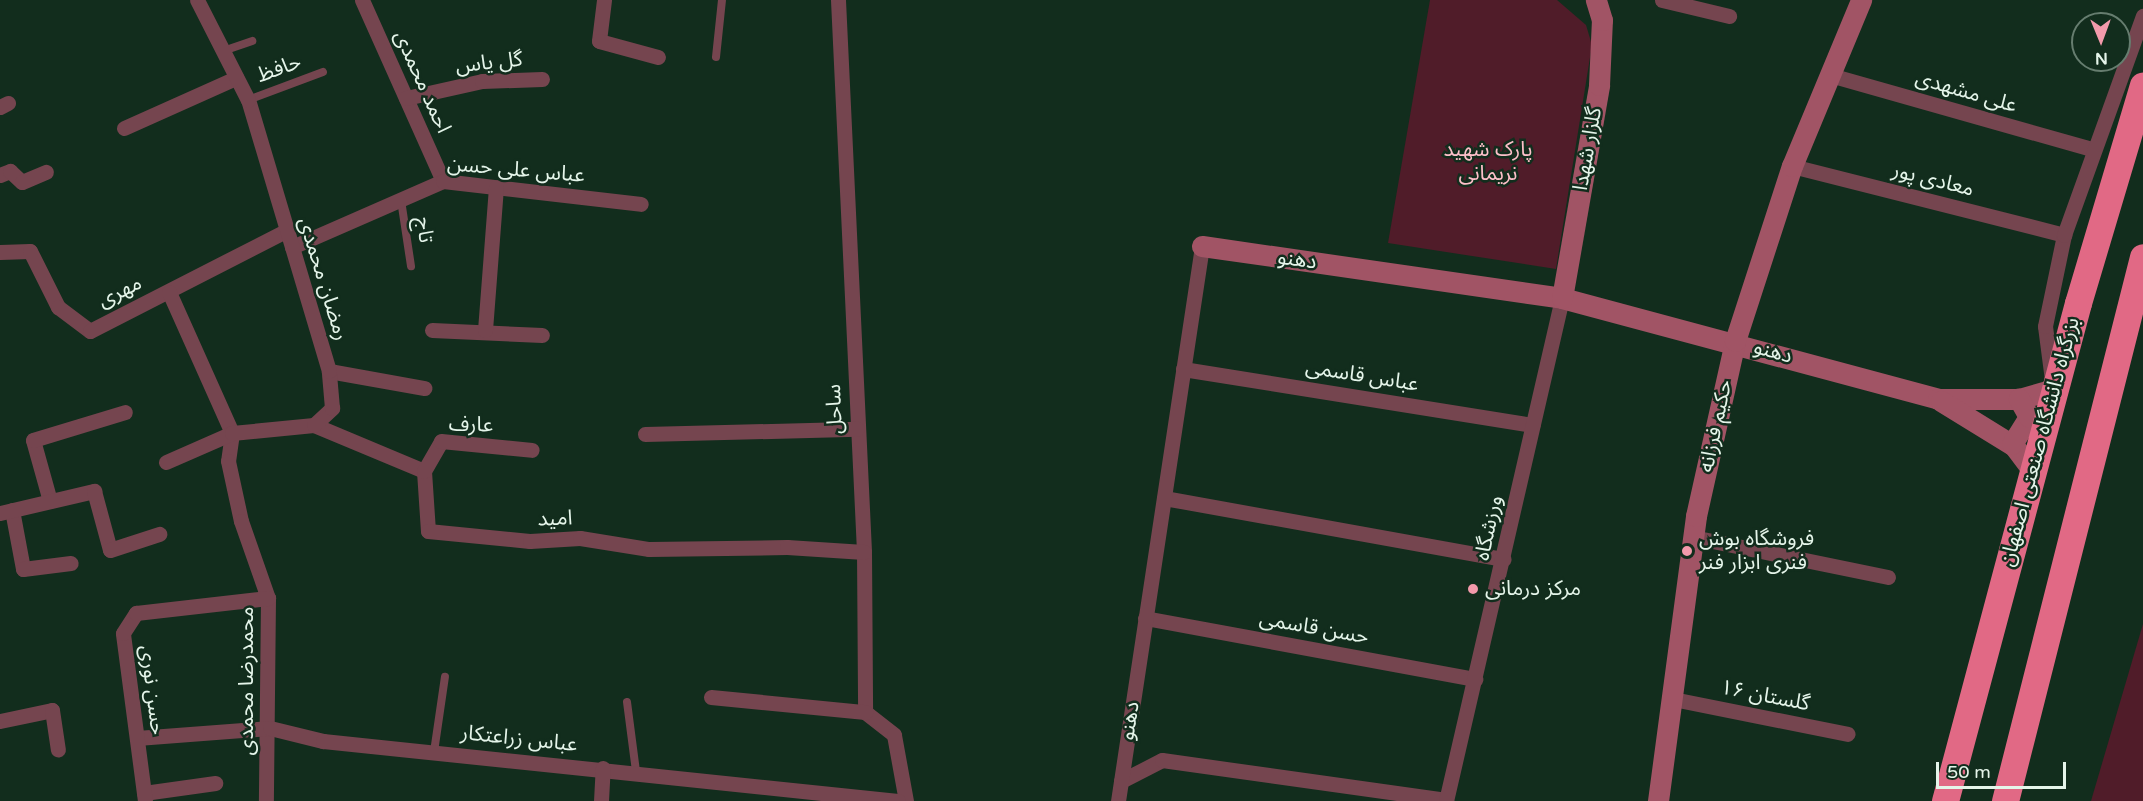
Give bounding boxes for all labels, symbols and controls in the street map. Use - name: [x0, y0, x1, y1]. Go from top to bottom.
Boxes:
- north arrow: [2071, 12, 2131, 72]
- street label: احمد محمدی: [388, 27, 456, 137]
- street label: گل یاس: [454, 47, 524, 79]
- text: N: [2095, 48, 2108, 68]
- street label: حافظ: [253, 49, 305, 89]
- street label: علی مشهدی: [1912, 65, 2020, 119]
- street label: گلزار شهدا: [1568, 105, 1608, 193]
- park label: پارک شهید نریمانی: [1443, 137, 1533, 187]
- street label: عباس علی حسن: [446, 151, 586, 189]
- street label: معادی پور: [1889, 158, 1977, 202]
- street label: رمضان محمدی: [292, 214, 354, 344]
- street label: تاج: [410, 215, 438, 245]
- street label: دهنو: [1276, 245, 1318, 275]
- street label: مهری: [94, 271, 146, 313]
- street label: بزرگراه دانشگاه صنعتی اصفهان: [1995, 315, 2085, 569]
- street label: دهنو: [1751, 334, 1795, 370]
- street label: عباس قاسمی: [1304, 355, 1420, 397]
- street label: حکیم فرزانه: [1694, 377, 1738, 475]
- street label: ساحل: [822, 383, 848, 435]
- street label: عارف: [448, 412, 494, 438]
- street label: ورزشگاه: [1470, 493, 1508, 563]
- street label: امید: [537, 506, 573, 532]
- place label: فروشگاه بوش فنری ابزار فنر: [1699, 526, 1814, 576]
- marker: فروشگاه بوش فنری ابزار فنر: [1680, 544, 1694, 558]
- place label: مرکز درمانی: [1485, 576, 1581, 602]
- marker: مرکز درمانی: [1466, 582, 1480, 596]
- street label: حسن قاسمی: [1257, 606, 1371, 650]
- street label: محمدرضا محمدی: [234, 607, 260, 755]
- street label: حسن نوری: [134, 644, 170, 736]
- street label: گلستان ۱۶: [1718, 675, 1812, 717]
- street label: دهنو: [1114, 700, 1146, 742]
- street label: عباس زراعتکار: [459, 720, 579, 758]
- scale bar: [1939, 750, 2070, 788]
- text: 50 m: [1947, 761, 1991, 783]

